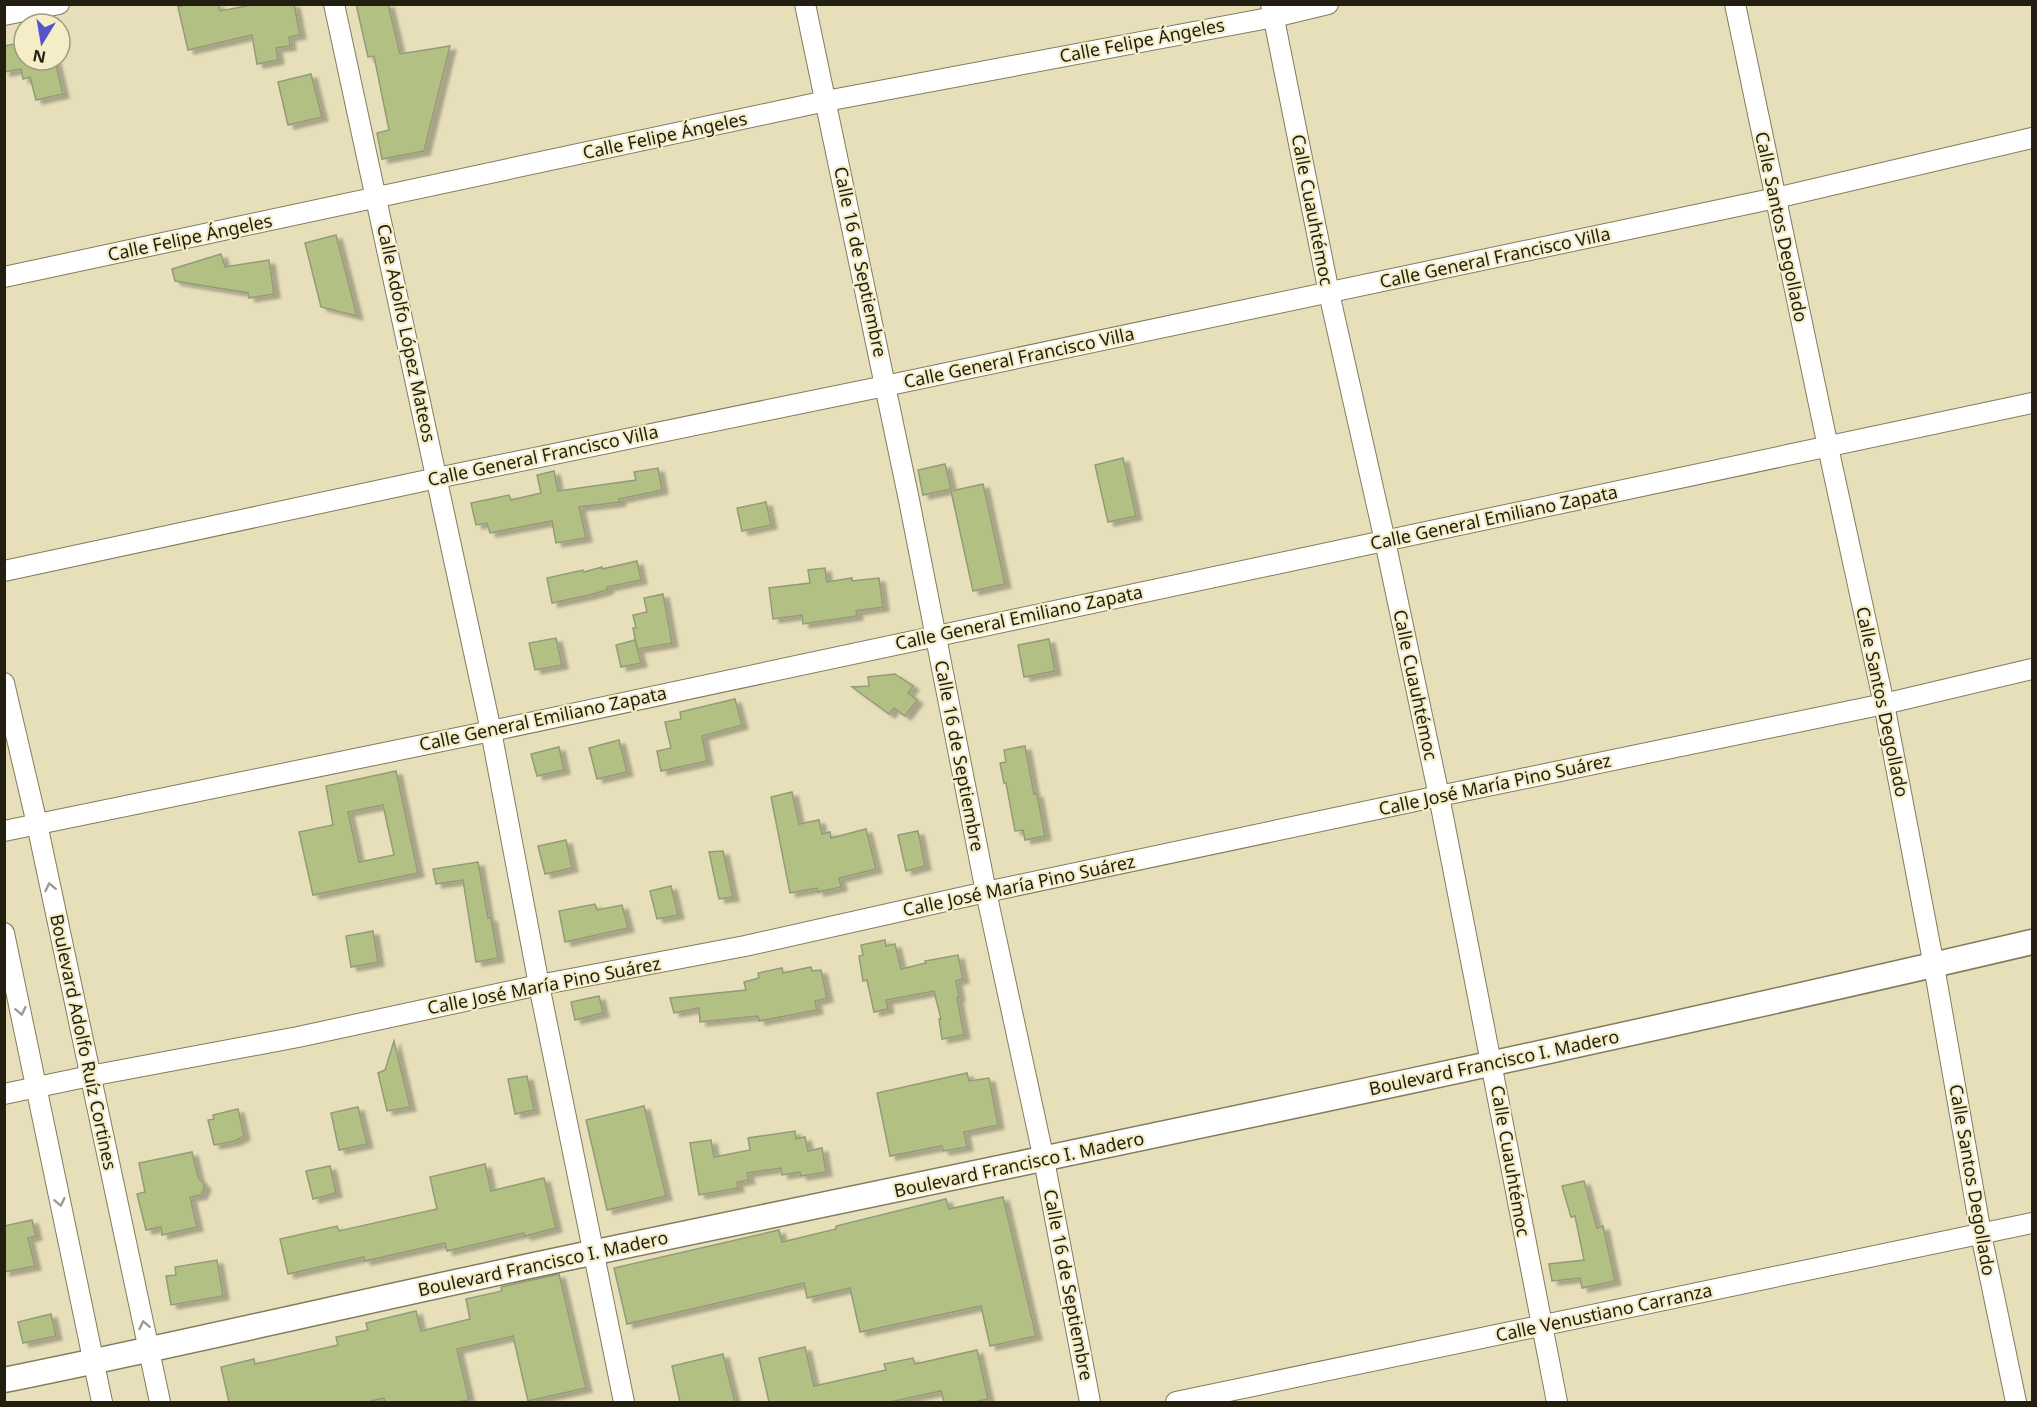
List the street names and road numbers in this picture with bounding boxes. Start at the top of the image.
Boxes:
street label: Calle Felipe Ángeles [1057,12,1226,68]
street label: Calle Felipe Ángeles [580,106,749,164]
street label: Calle Santos Degollado [1750,129,1814,324]
street label: Calle Cuauhtémoc [1287,132,1339,288]
street label: Calle 16 de Septiembre [829,164,893,359]
street label: Calle Felipe Ángeles [105,208,274,266]
street label: Calle Adolfo López Mateos [372,221,442,444]
street label: Calle General Francisco Villa [1377,221,1612,293]
street label: Calle General Francisco Villa [901,321,1136,393]
street label: Calle General Francisco Villa [425,419,660,491]
street label: Calle General Emiliano Zapata [1368,479,1620,555]
street label: Calle General Emiliano Zapata [893,579,1145,655]
street label: Calle Santos Degollado [1851,604,1915,799]
street label: Calle Cuauhtémoc [1388,607,1444,763]
street label: Calle 16 de Septiembre [930,658,990,853]
street label: Calle General Emiliano Zapata [417,680,669,756]
street label: Calle José María Pino Suárez [1376,748,1613,820]
street label: Calle José María Pino Suárez [900,849,1137,921]
street label: Boulevard Adolfo Ruíz Cortines [45,912,123,1172]
street label: Calle José María Pino Suárez [425,951,662,1019]
street label: Boulevard Francisco I. Madero [1366,1024,1621,1100]
street label: Calle Santos Degollado [1944,1082,2002,1277]
street label: Calle Cuauhtémoc [1486,1083,1536,1239]
street label: Boulevard Francisco I. Madero [891,1126,1146,1202]
street label: Calle 16 de Septiembre [1039,1187,1099,1382]
street label: Boulevard Francisco I. Madero [415,1225,670,1301]
street label: Calle Venustiano Carranza [1493,1277,1714,1347]

